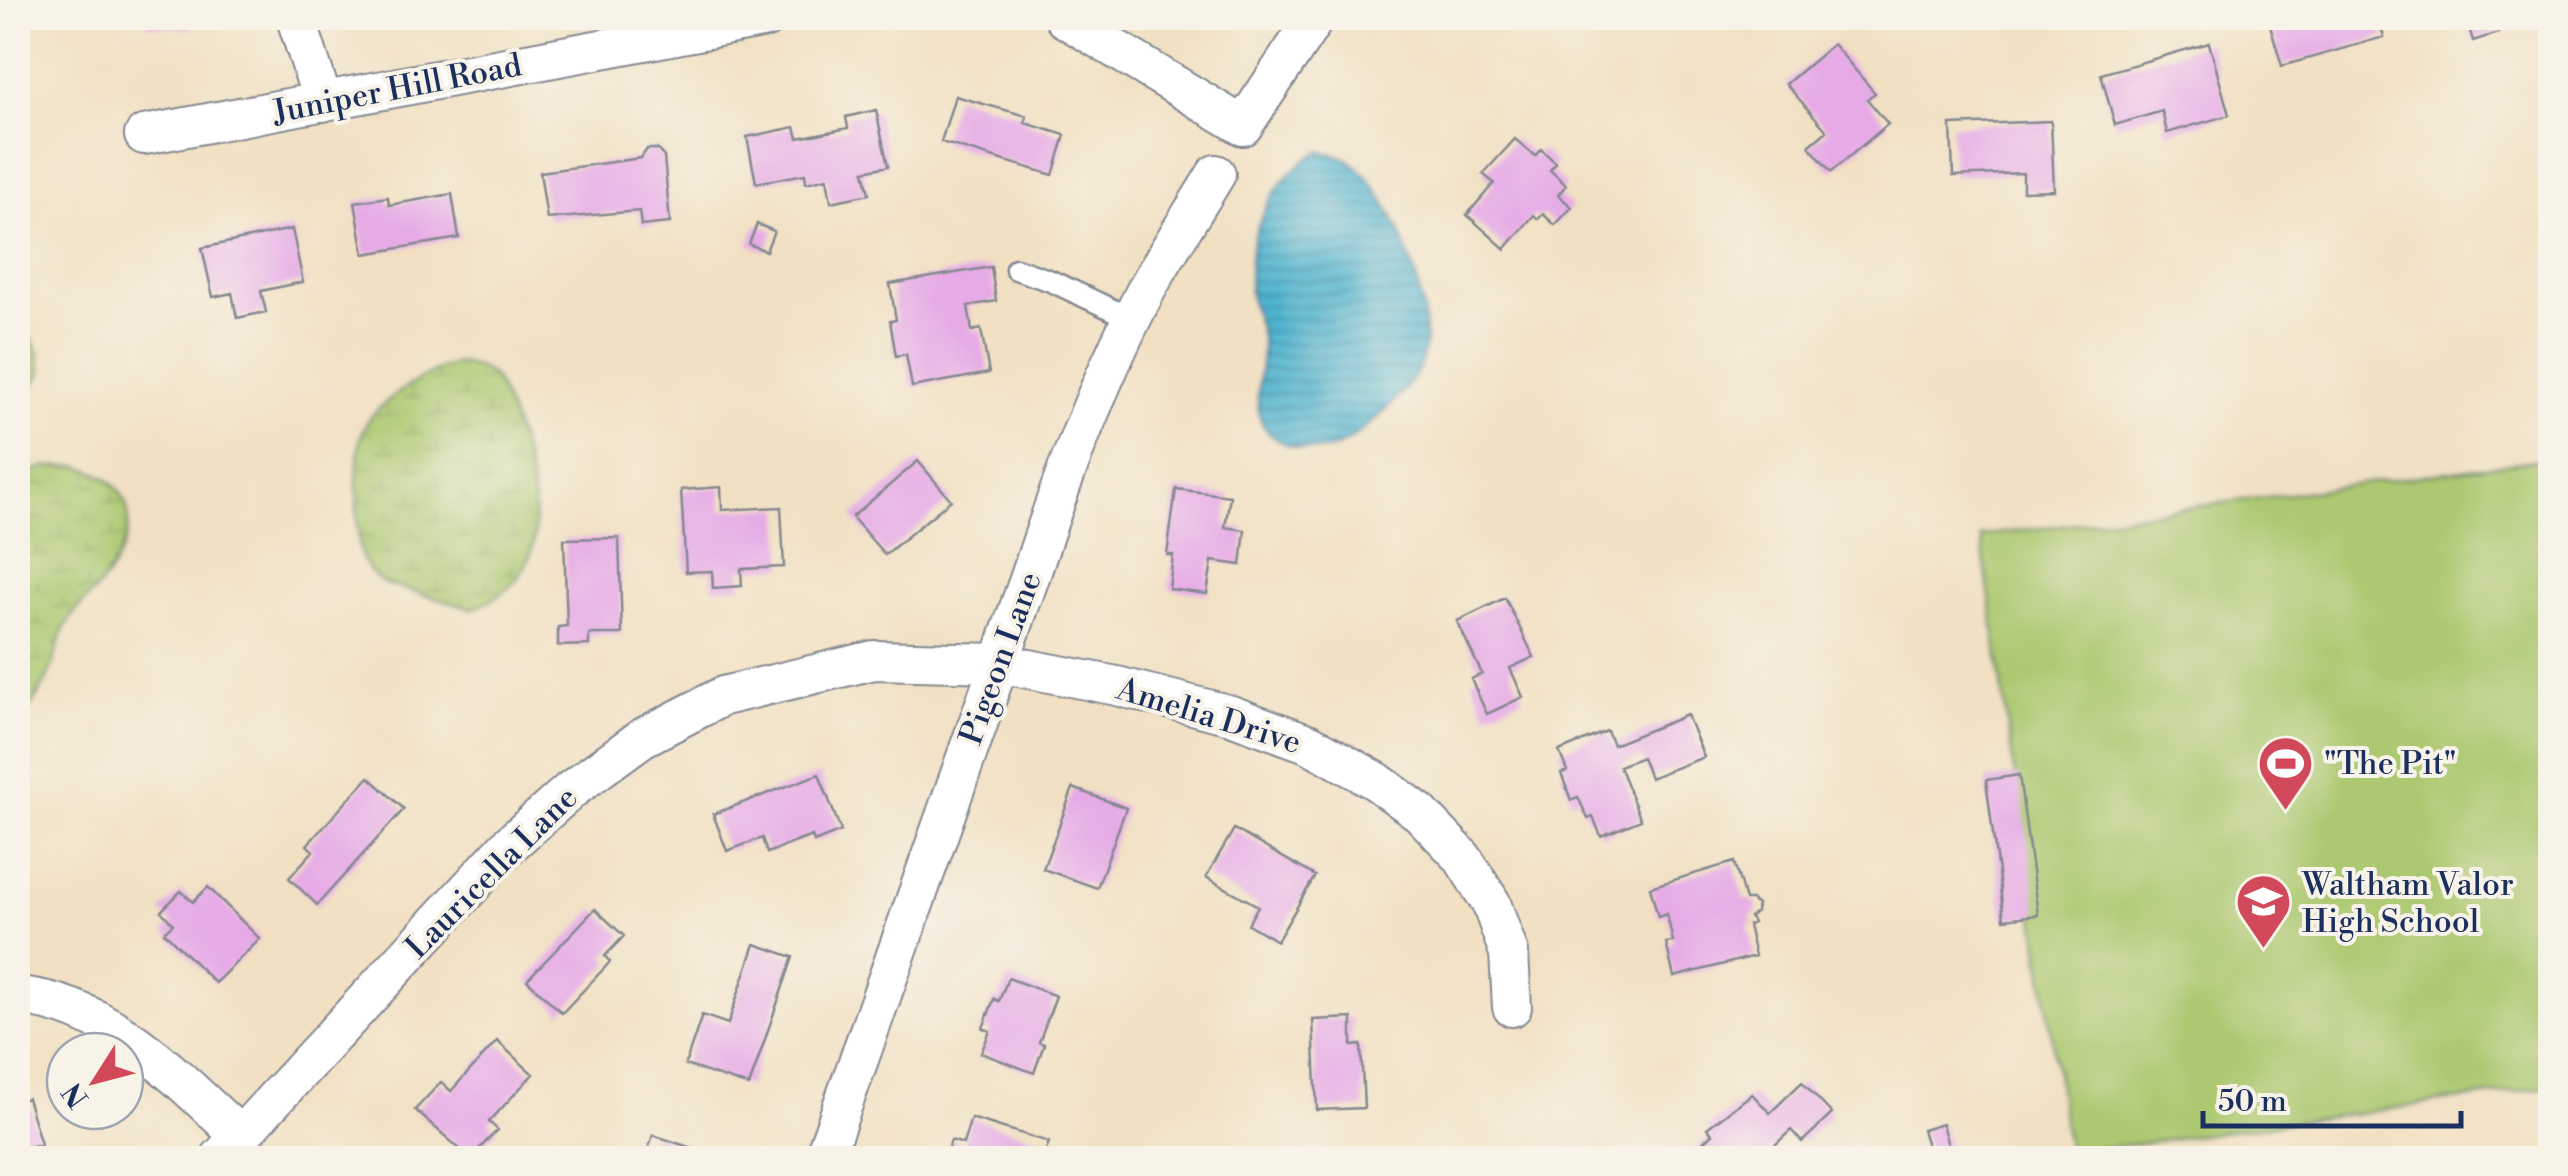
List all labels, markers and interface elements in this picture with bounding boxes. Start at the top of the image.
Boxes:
street label: Juniper Hill Road [268,45,525,133]
street label: Pigeon Lane [951,566,1051,750]
street label: Amelia Drive [1111,669,1306,763]
sports icon: "The Pit" [2255,733,2315,812]
place label: "The Pit" [2324,744,2456,784]
street label: Lauricella Lane [397,778,586,967]
place label: Waltham Valor High School [2301,865,2514,942]
school or university icon: Waltham Valor High School [2233,872,2293,951]
north arrow [45,1031,145,1131]
scale bar [2203,1066,2460,1128]
text: N [55,1076,97,1114]
text: 50 m [2218,1083,2287,1121]

